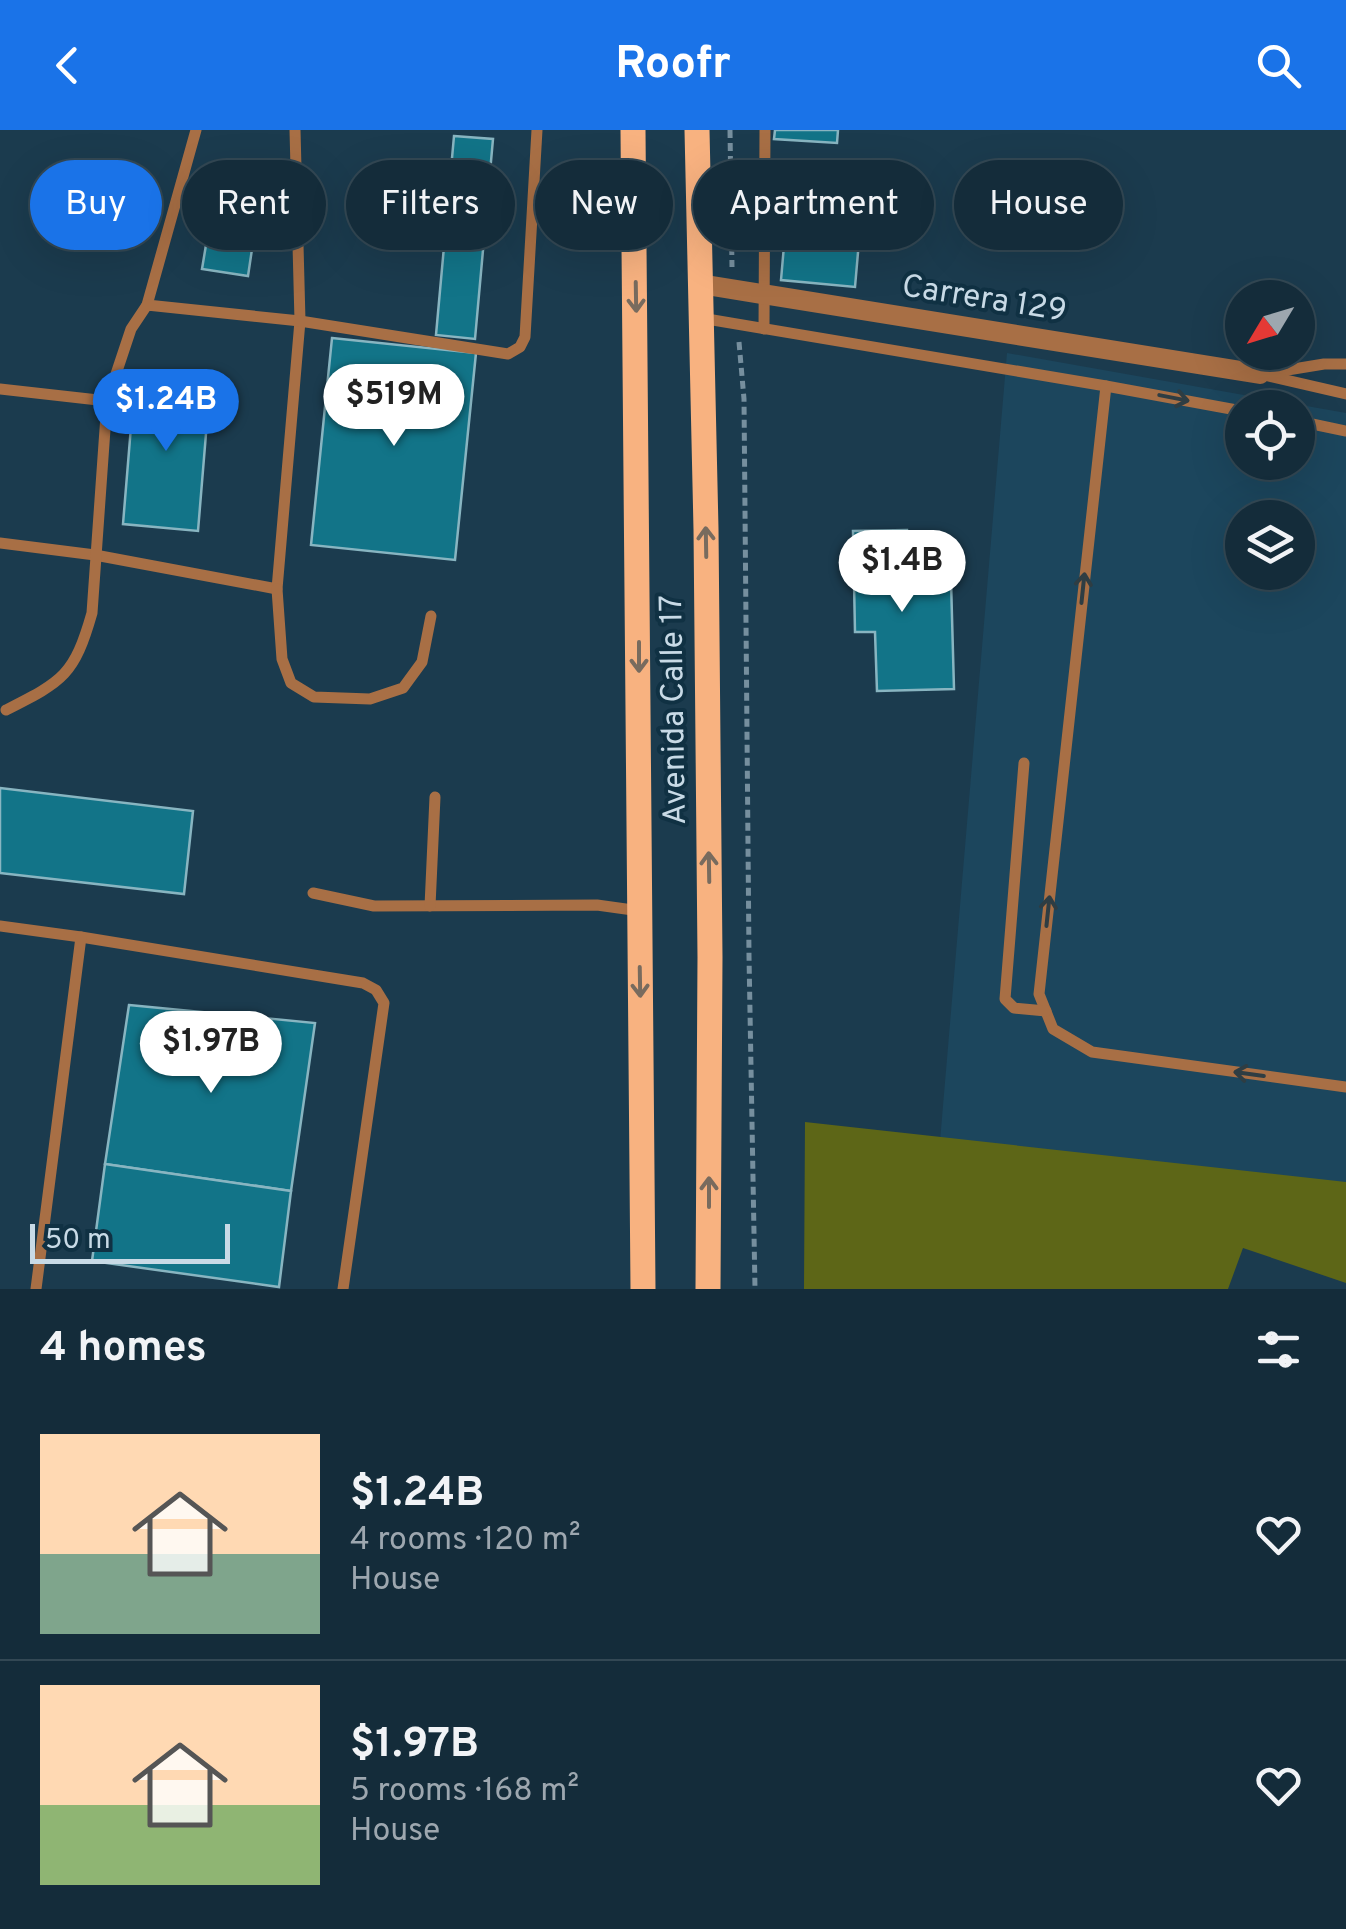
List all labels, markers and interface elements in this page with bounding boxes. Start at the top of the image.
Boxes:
text: Roofr [615,37,731,94]
icon: back [40,38,95,93]
icon: search [1251,38,1306,93]
chip: Buy [30,160,162,250]
chip: Rent [182,160,326,250]
chip: Filters [346,160,515,250]
chip: New [535,160,673,250]
chip: Apartment [693,160,934,250]
chip: House [954,160,1123,250]
street label: Carrera 129 [899,267,1069,333]
north arrow [1225,280,1315,370]
map controls [1225,280,1315,590]
one-way arrow [627,281,646,313]
pin: $519M [324,364,464,449]
pin: $1.24B [85,369,247,454]
text: $519M [345,376,443,416]
text: $1.24B [115,381,217,421]
one-way arrow [1157,390,1189,409]
button: locate [1225,390,1315,480]
button: layers [1225,500,1315,590]
one-way arrow [696,526,716,558]
pin: $1.4B [832,530,972,615]
text: $1.4B [861,542,943,582]
one-way arrow [1074,573,1093,605]
street label: Avenida Calle 17 [653,595,697,825]
one-way arrow [630,640,648,673]
one-way arrow [699,851,718,883]
one-way arrow [1039,896,1058,928]
one-way arrow [630,966,650,998]
pin: $1.97B [130,1011,292,1096]
text: $1.97B [162,1023,260,1063]
one-way arrow [1234,1064,1266,1082]
one-way arrow [700,1176,718,1208]
scale bar [30,1219,230,1264]
text: 50 m [45,1223,111,1259]
icon: filters [1251,1322,1306,1377]
text: 4 homes [40,1323,207,1376]
text: $1.24B [350,1468,484,1521]
icon: home [120,1474,240,1594]
icon: heart [1251,1507,1306,1562]
text: 4 rooms · 120 m² [350,1521,581,1561]
text: House [350,1561,440,1601]
text: $1.97B [350,1719,479,1772]
icon: home [120,1725,240,1845]
icon: heart [1251,1758,1306,1813]
text: 5 rooms · 168 m² [350,1772,579,1812]
text: House [350,1812,440,1852]

